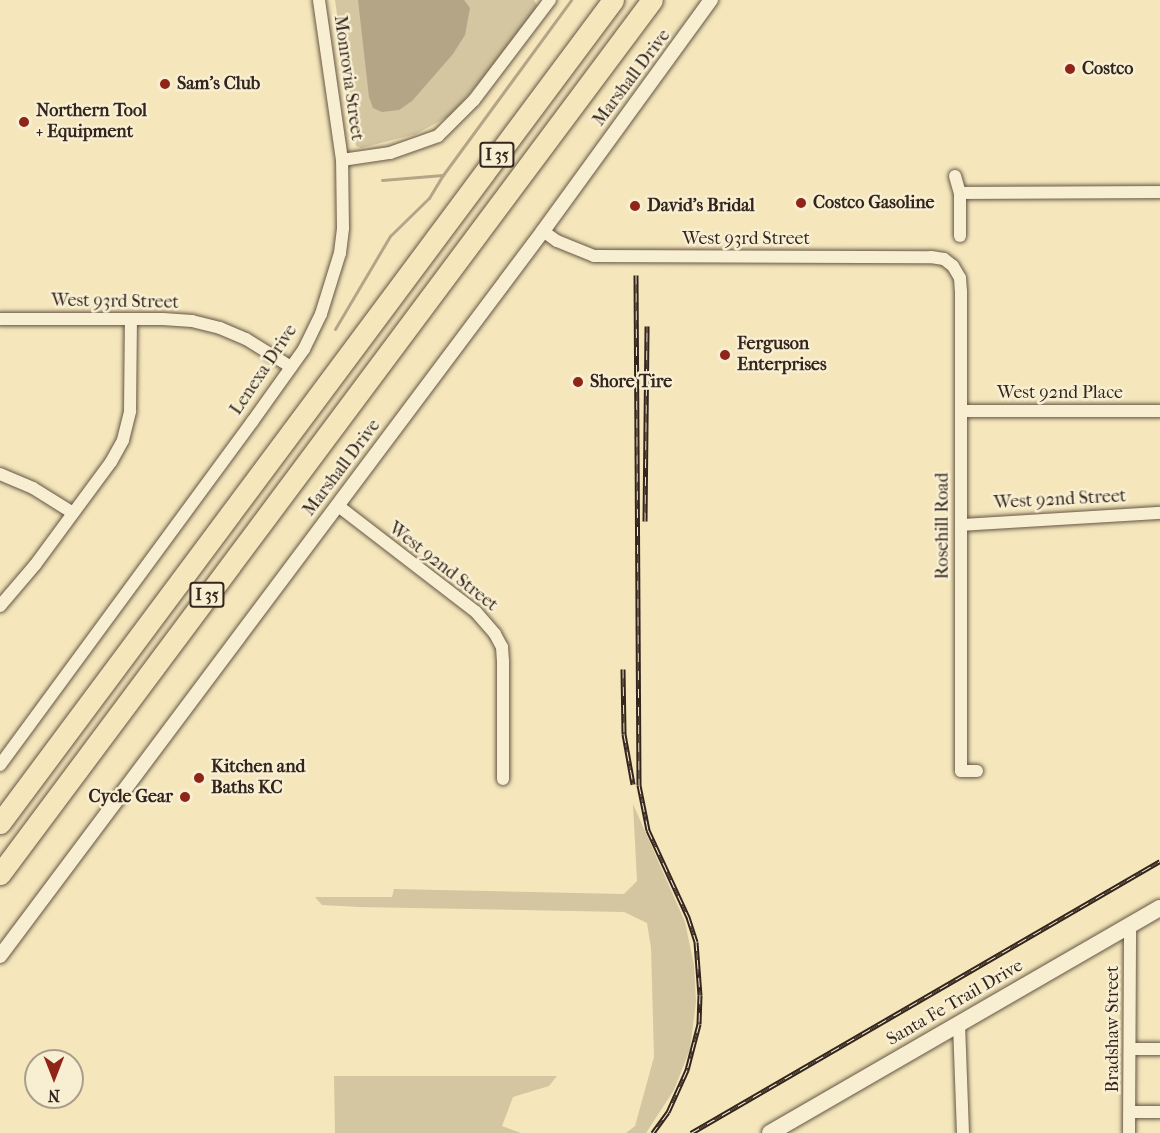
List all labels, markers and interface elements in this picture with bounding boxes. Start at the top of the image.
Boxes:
street label: Monrovia Street [329,14,367,142]
street label: Marshall Drive [589,25,675,131]
place label: Costco [1082,58,1133,80]
marker: Costco [1063,62,1077,76]
place label: Sam's Club [177,73,260,95]
marker: Sam's Club [158,77,172,91]
place label: Northern Tool + Equipment [36,101,147,144]
marker: Northern Tool + Equipment [17,115,31,129]
road number: I 35 [479,142,515,168]
place label: Costco Gasoline [813,192,935,214]
place label: David's Bridal [647,195,755,217]
marker: Costco Gasoline [794,196,808,210]
marker: David's Bridal [628,199,642,213]
street label: West 93rd Street [682,228,810,250]
street label: West 93rd Street [51,290,179,314]
street label: Lenexa Drive [226,321,302,419]
place label: Ferguson Enterprises [737,334,827,376]
marker: Ferguson Enterprises [718,348,732,362]
place label: Shore Tire [590,371,672,393]
marker: Shore Tire [571,375,585,389]
street label: West 92nd Place [997,382,1123,404]
street label: Marshall Drive [299,415,385,521]
street label: Rosehill Road [932,473,954,579]
street label: West 92nd Street [993,486,1127,514]
street label: West 92nd Street [384,518,502,616]
road number: I 35 [189,582,225,608]
place label: Kitchen and Baths KC [211,757,305,800]
marker: Kitchen and Baths KC [192,771,206,785]
place label: Cycle Gear [89,786,173,808]
marker: Cycle Gear [178,790,192,804]
street label: Santa Fe Trail Drive [883,955,1027,1051]
street label: Bradshaw Street [1102,966,1124,1092]
north arrow [24,1049,84,1109]
text: N [48,1086,60,1105]

